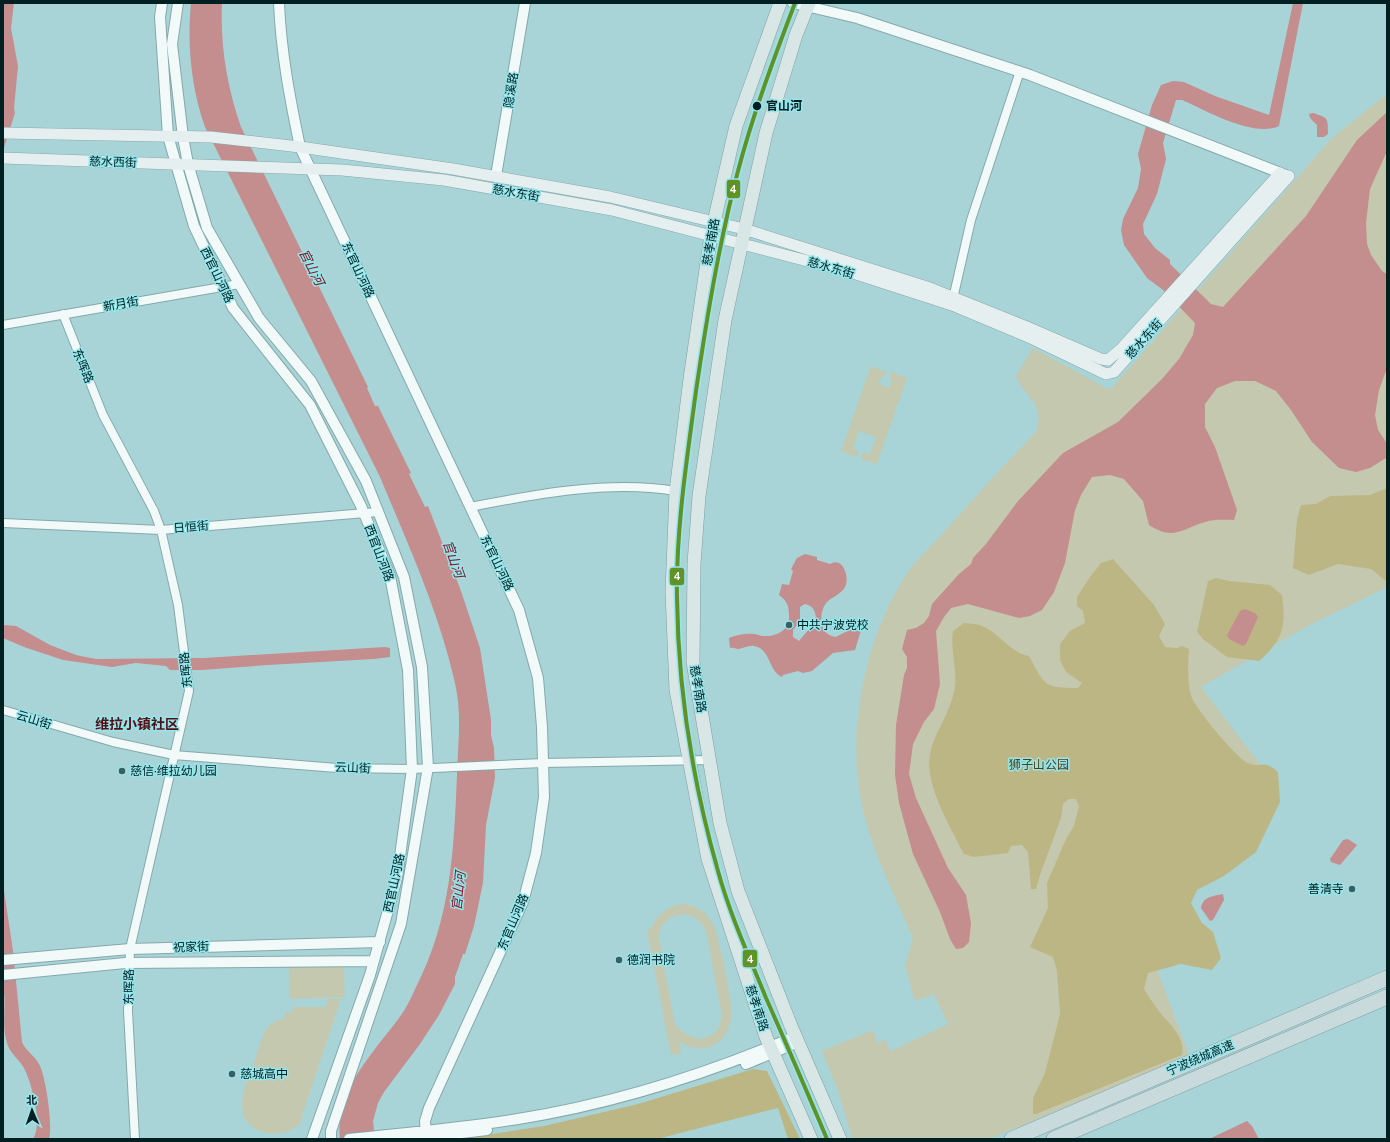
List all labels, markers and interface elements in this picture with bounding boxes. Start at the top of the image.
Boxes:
street label: 隐溪路 [500,71,522,109]
place label: 官山河 [766,98,802,114]
marker: 官山河 [751,100,763,112]
street label: 慈水西街 [89,153,137,171]
line badge: 4 [726,179,741,199]
street label: 慈水东街 [491,181,541,205]
text: 4 [730,182,737,197]
street label: 慈孝南路 [699,217,723,267]
street label: 东官山河路 [338,239,378,301]
street label: 西官山河路 [197,245,237,305]
water label: 官山河 [294,246,329,292]
street label: 慈水东街 [806,254,856,282]
street label: 新月街 [102,293,140,315]
street label: 慈水东街 [1122,316,1166,362]
street label: 东晖路 [69,346,97,386]
street label: 日恒街 [172,517,210,537]
street label: 西官山河路 [361,522,397,584]
street label: 东官山河路 [477,533,517,593]
water label: 官山河 [438,538,469,584]
line badge: 4 [669,567,685,586]
text: 4 [674,569,681,584]
place label: 中共宁波党校 [797,617,869,633]
marker: 中共宁波党校 [784,620,794,630]
street label: 东晖路 [176,651,196,689]
street label: 慈孝南路 [686,664,710,714]
street label: 云山街 [14,707,54,733]
district label: 维拉小镇社区 [95,715,179,734]
park label: 狮子山公园 [1009,757,1069,773]
street label: 云山街 [335,759,371,777]
place label: 慈信·维拉幼儿园 [130,763,217,779]
marker: 慈信·维拉幼儿园 [117,766,127,776]
street label: 西官山河路 [380,852,408,914]
water label: 官山河 [448,868,470,911]
place label: 善清寺 [1308,881,1344,897]
marker: 善清寺 [1347,884,1357,894]
street label: 东官山河路 [494,891,532,953]
street label: 祝家街 [173,938,209,956]
line badge: 4 [742,949,758,968]
place label: 德润书院 [627,952,675,968]
text: 4 [747,952,754,967]
marker: 德润书院 [614,955,624,965]
street label: 东晖路 [121,969,137,1005]
street label: 慈孝南路 [742,983,772,1033]
street label: 宁波绕城高速 [1164,1037,1236,1079]
place label: 慈城高中 [240,1066,288,1082]
marker: 慈城高中 [227,1069,237,1079]
north arrow [12,1090,52,1130]
text: 北 [26,1093,37,1108]

